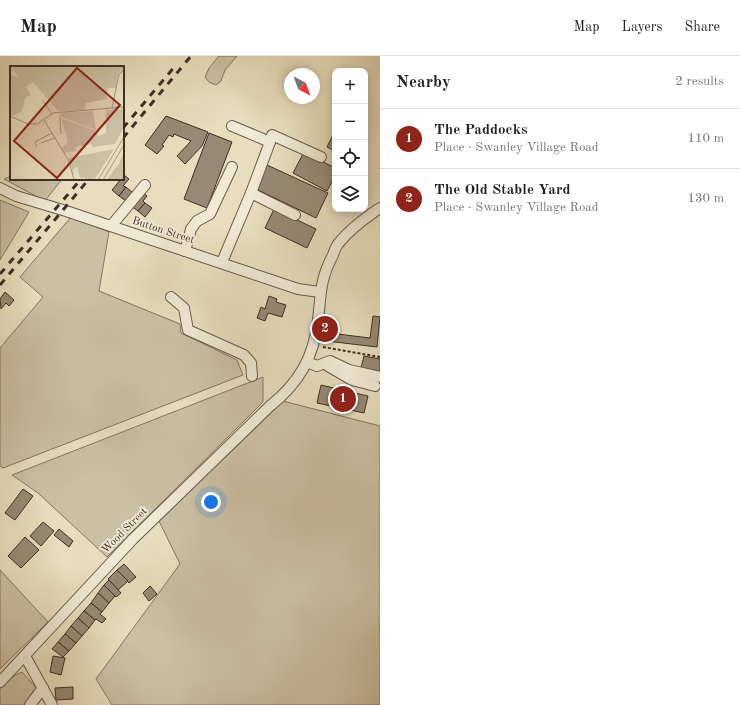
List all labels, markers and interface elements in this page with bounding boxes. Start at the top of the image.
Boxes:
text: Map [20,18,57,37]
text: Map [574,20,600,34]
text: Layers [622,20,663,34]
text: Share [685,20,720,34]
inset map [10,66,124,180]
north arrow [284,68,320,104]
map controls [332,68,368,212]
button: + [332,68,368,104]
text: Nearby [396,74,451,91]
text: 2 results [675,75,724,88]
button: − [332,104,368,140]
text: The Paddocks [434,123,527,138]
text: 1 [405,132,413,145]
text: 110 m [687,132,724,145]
button: locate [332,140,368,176]
text: Place · Swanley Village Road [434,141,599,154]
button: layers [332,176,368,212]
text: The Old Stable Yard [434,183,570,198]
text: 2 [405,192,413,205]
text: 130 m [687,192,724,205]
text: Place · Swanley Village Road [434,201,599,214]
street label: Button Street [130,216,196,246]
pin: 2 [312,314,338,344]
pin: 1 [330,384,356,414]
your location [201,492,221,512]
street label: Wood Street [100,506,150,556]

